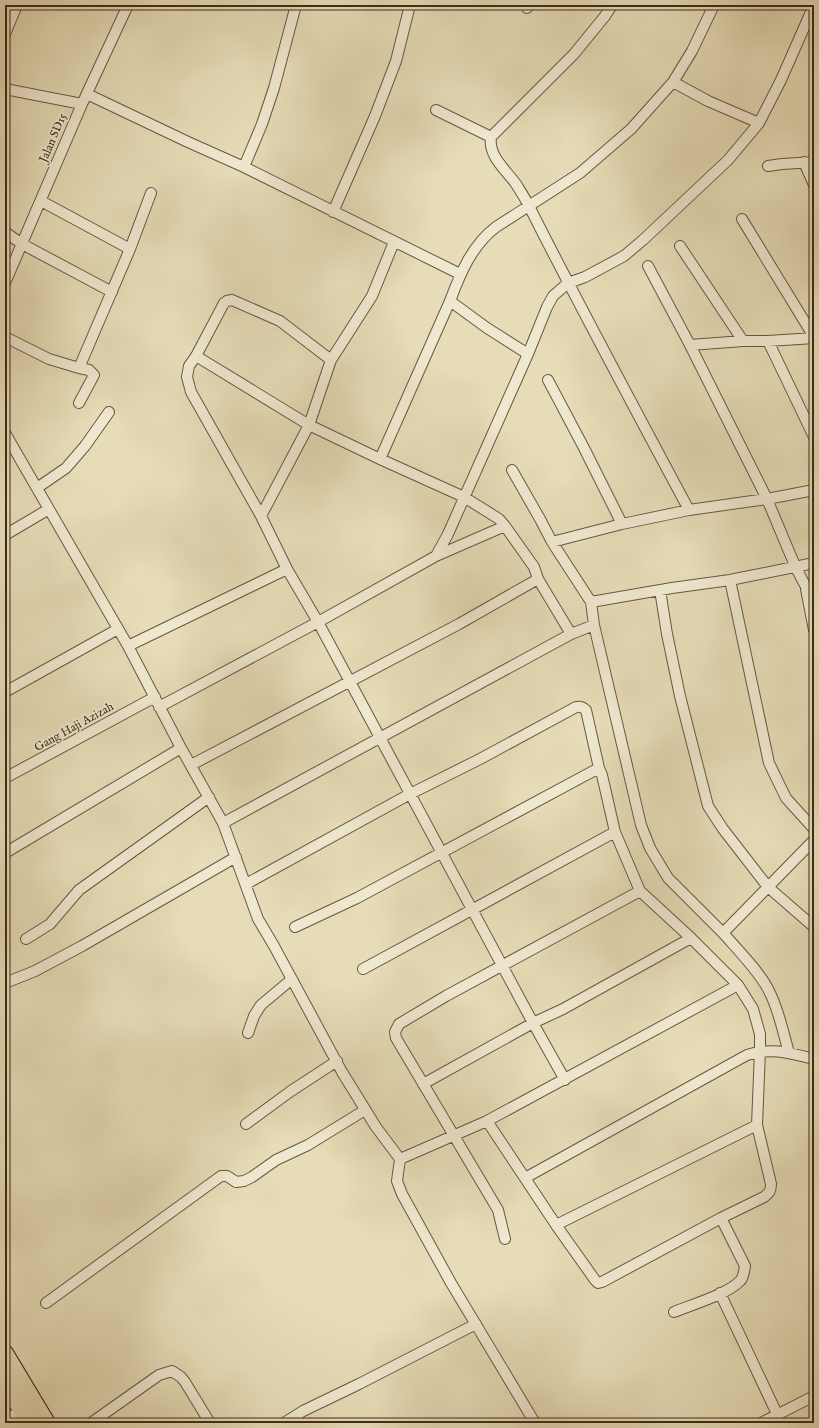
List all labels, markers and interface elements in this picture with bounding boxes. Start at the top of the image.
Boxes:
street label: Jalan SD15 [35,111,71,167]
street label: Gang Haji Azizah [32,699,117,755]

